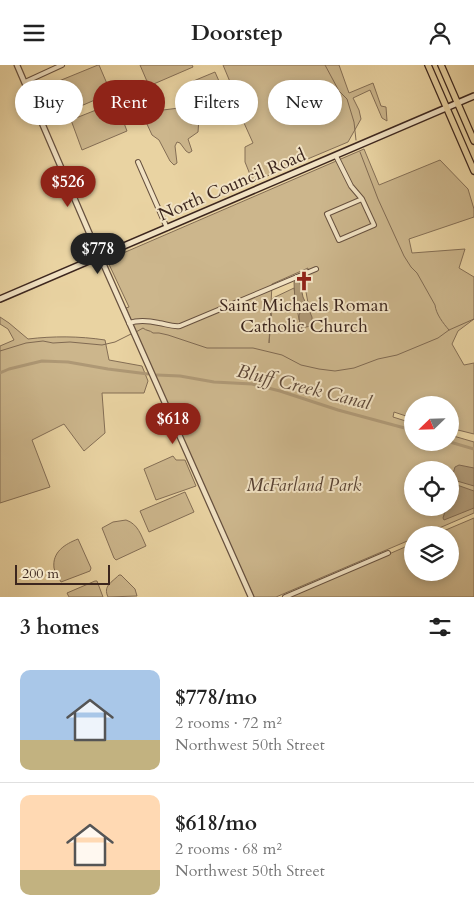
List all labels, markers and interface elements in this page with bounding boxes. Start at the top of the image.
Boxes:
text: Doorstep [191,18,283,48]
icon: menu [20,19,48,47]
icon: person [426,19,454,47]
chip: Buy [15,80,83,125]
chip: Rent [93,80,165,125]
chip: Filters [175,80,258,125]
chip: New [268,80,342,125]
street label: North Council Road [154,142,310,227]
pin: $526 [38,165,98,208]
text: $526 [52,171,84,193]
pin: $778 [68,233,128,275]
text: $778 [82,238,114,260]
church icon: Saint Michaels Roman Catholic Church [293,270,315,292]
place label: Saint Michaels Roman Catholic Church [219,293,390,339]
water label: Bluff Creek Canal [234,358,375,416]
north arrow [404,396,459,451]
map controls [404,396,459,581]
pin: $618 [143,403,203,445]
text: $618 [157,408,189,430]
button: locate [404,461,459,516]
park label: McFarland Park [246,473,362,498]
button: layers [404,526,459,581]
scale bar [15,562,110,585]
text: 200 m [22,564,59,583]
text: 3 homes [20,613,99,642]
icon: filters [426,613,454,641]
text: $778/mo [175,683,257,712]
icon: home [60,690,120,750]
text: 2 rooms · 72 m² [175,712,282,734]
text: Northwest 50th Street [175,734,325,756]
text: $618/mo [175,809,257,838]
icon: home [60,815,120,875]
text: 2 rooms · 68 m² [175,838,282,860]
text: Northwest 50th Street [175,860,325,882]

